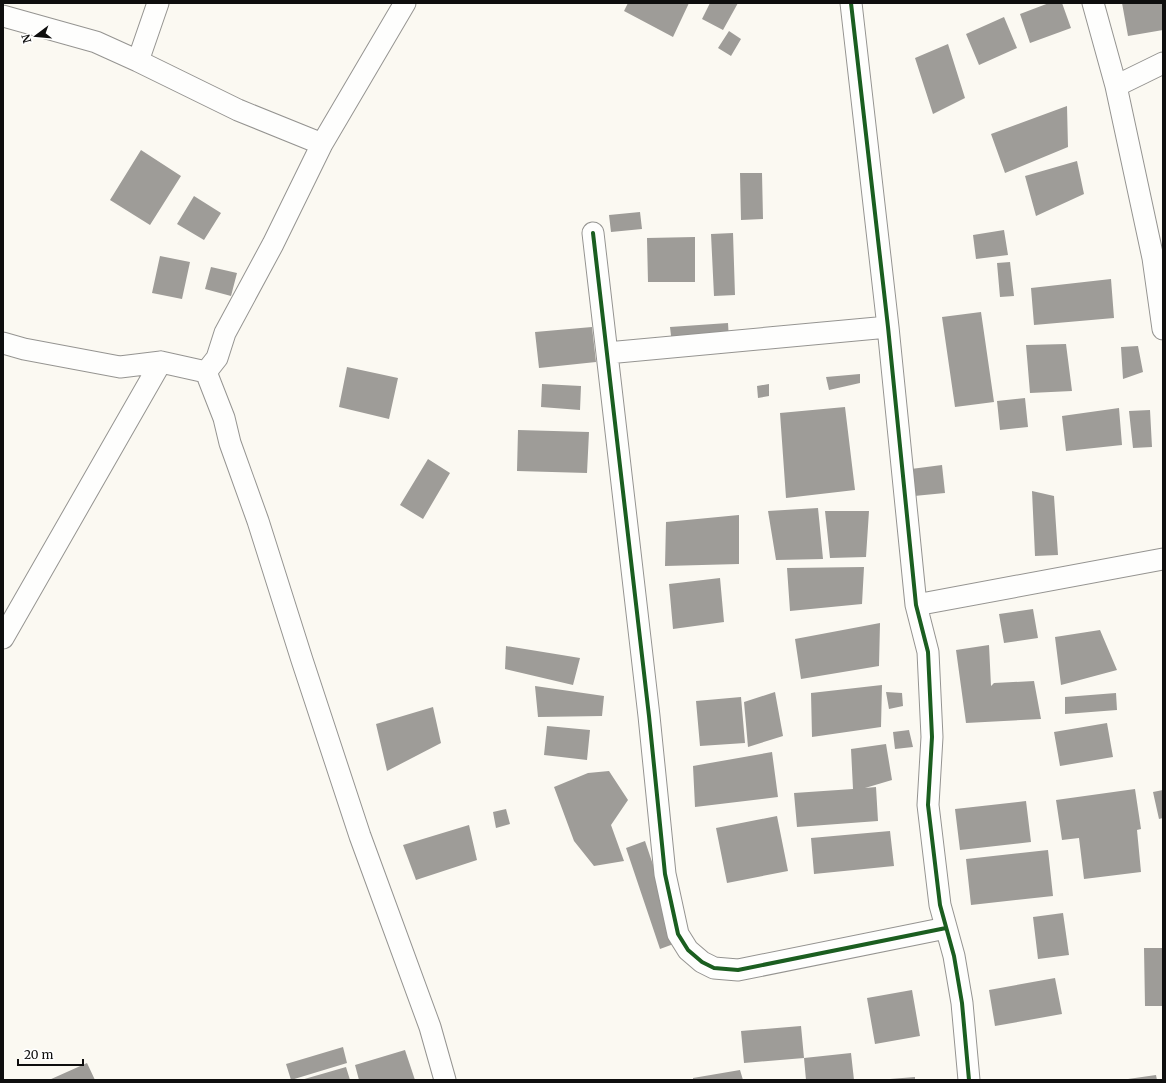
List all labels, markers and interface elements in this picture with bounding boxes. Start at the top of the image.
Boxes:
north arrow [16,16,56,56]
text: N [18,32,34,45]
scale bar [18,1041,83,1067]
text: 20 m [24,1047,53,1062]

